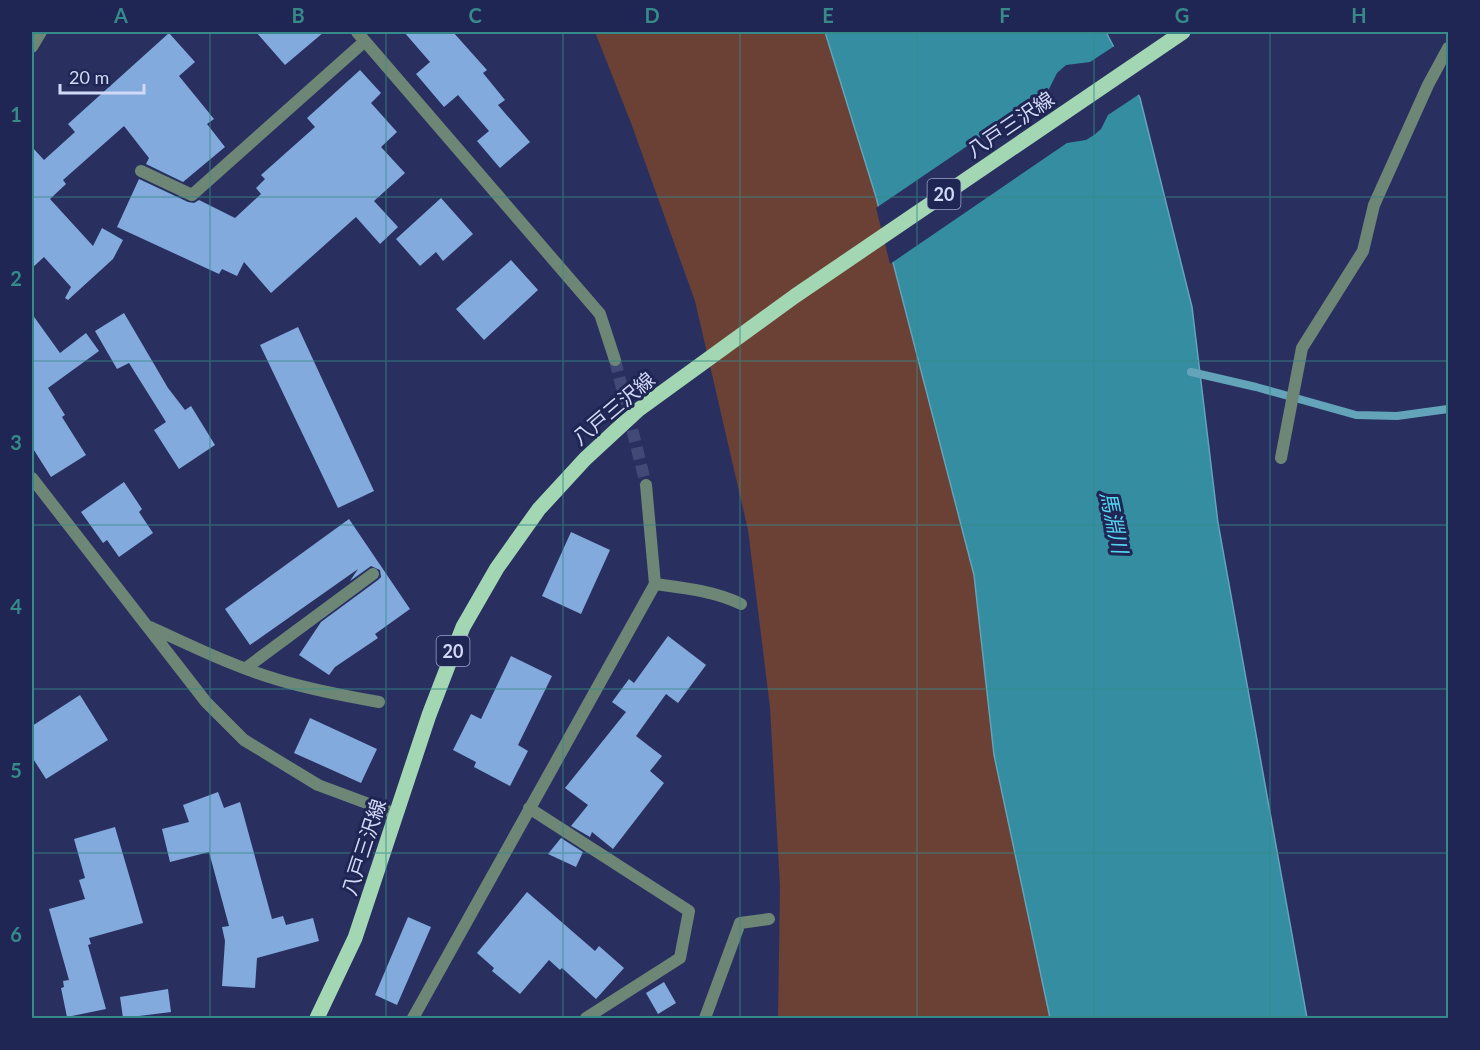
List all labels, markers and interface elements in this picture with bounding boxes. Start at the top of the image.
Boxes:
text: A [113,3,128,27]
text: B [291,3,305,27]
text: C [468,3,482,27]
text: D [644,3,660,27]
text: E [822,3,834,27]
text: F [999,3,1011,27]
text: G [1175,3,1189,27]
text: H [1351,3,1367,27]
scale bar [60,57,144,95]
text: 20 m [69,66,109,88]
street label: 八戸三沢線 [962,86,1058,162]
text: 1 [10,102,22,126]
road number: 20 [928,179,960,209]
text: 2 [10,266,22,290]
street label: 八戸三沢線 [567,367,659,449]
text: 3 [10,430,22,454]
water label: 馬淵川 [1096,489,1134,557]
text: 4 [10,594,22,618]
road number: 20 [436,636,470,666]
text: 5 [10,758,22,782]
street label: 八戸三沢線 [336,796,390,898]
text: 6 [10,922,22,946]

